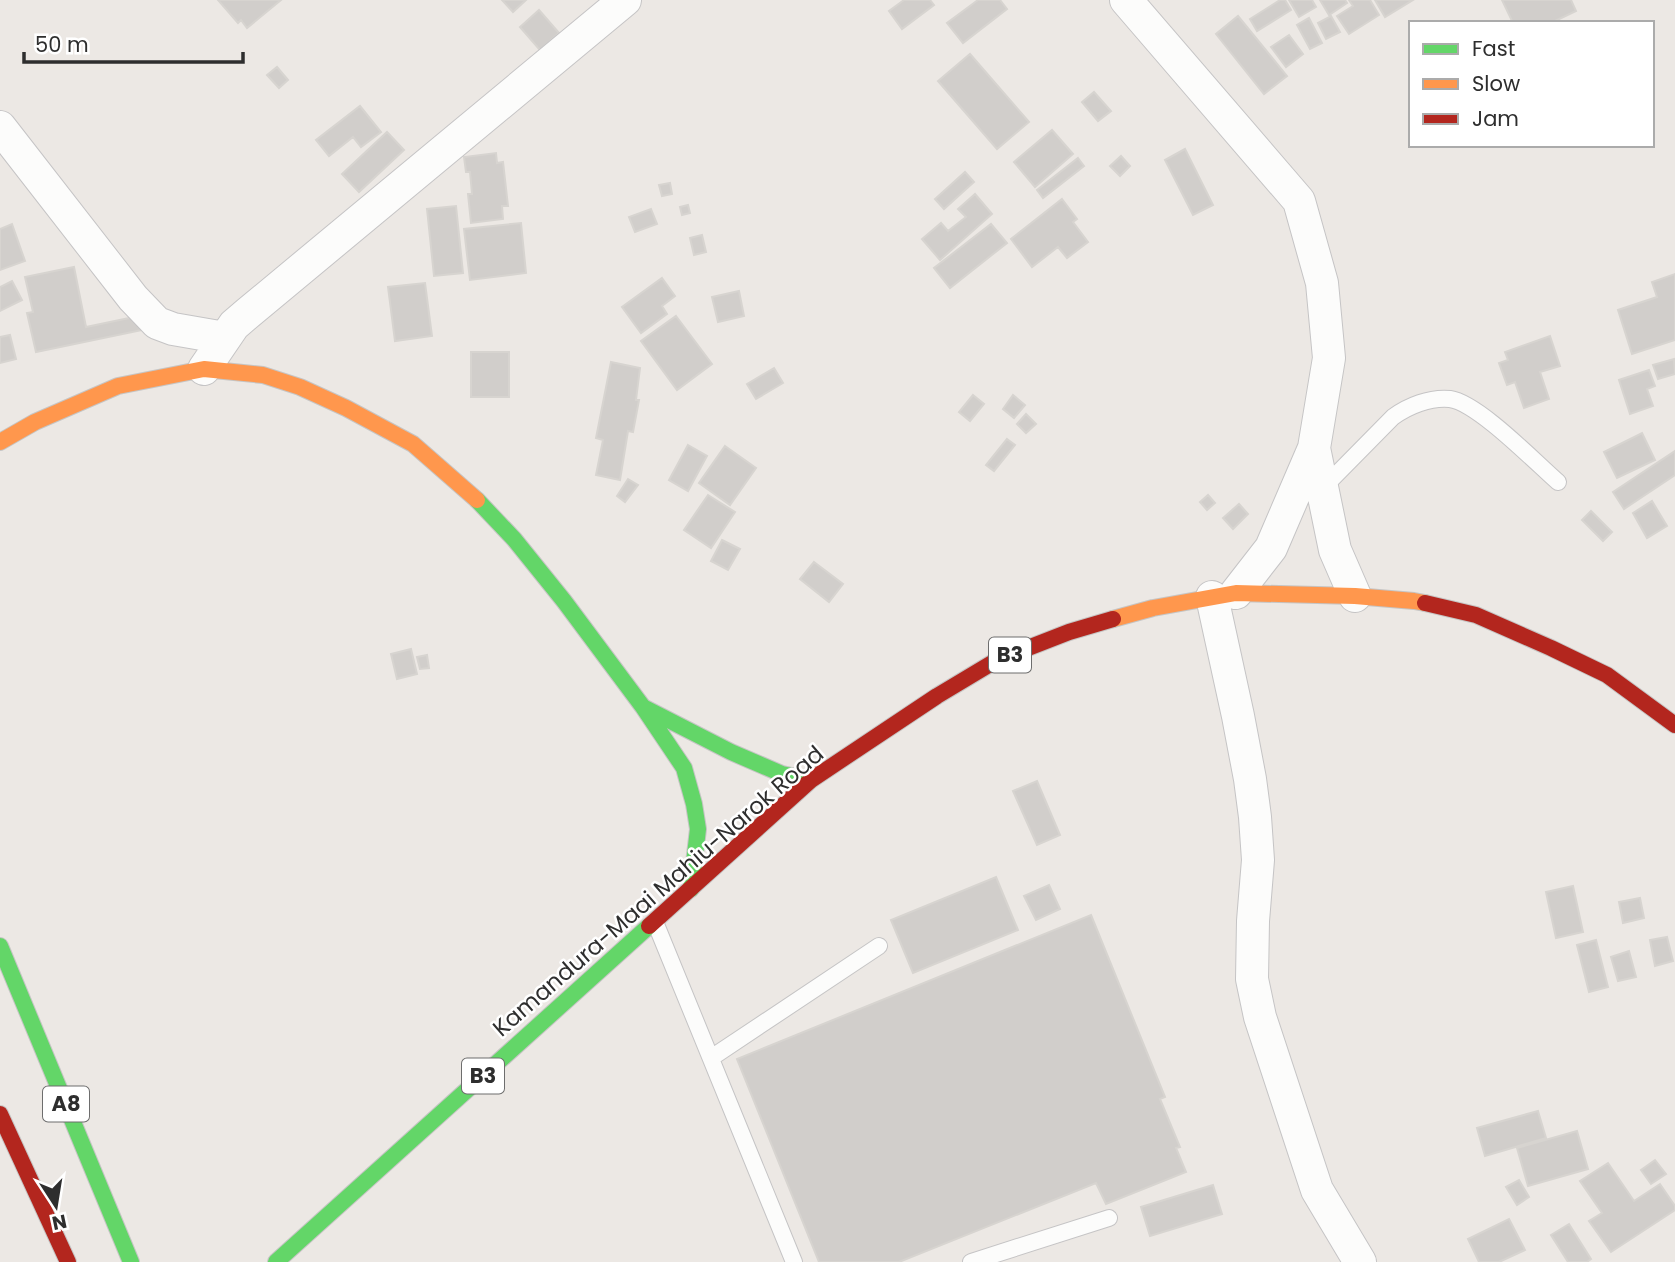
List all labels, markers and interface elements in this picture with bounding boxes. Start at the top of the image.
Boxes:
scale bar [24,21,243,65]
legend [1409,21,1654,147]
text: 50 m [35,30,89,59]
text: Fast [1472,34,1515,63]
text: Slow [1472,69,1520,98]
text: Jam [1472,104,1519,133]
road number: B3 [989,638,1031,672]
street label: Kamandura-Maai Mahiu-Narok Road [486,738,830,1044]
road number: B3 [462,1058,504,1094]
road number: A8 [43,1086,89,1122]
north arrow [21,1171,91,1241]
text: N [50,1207,69,1237]

